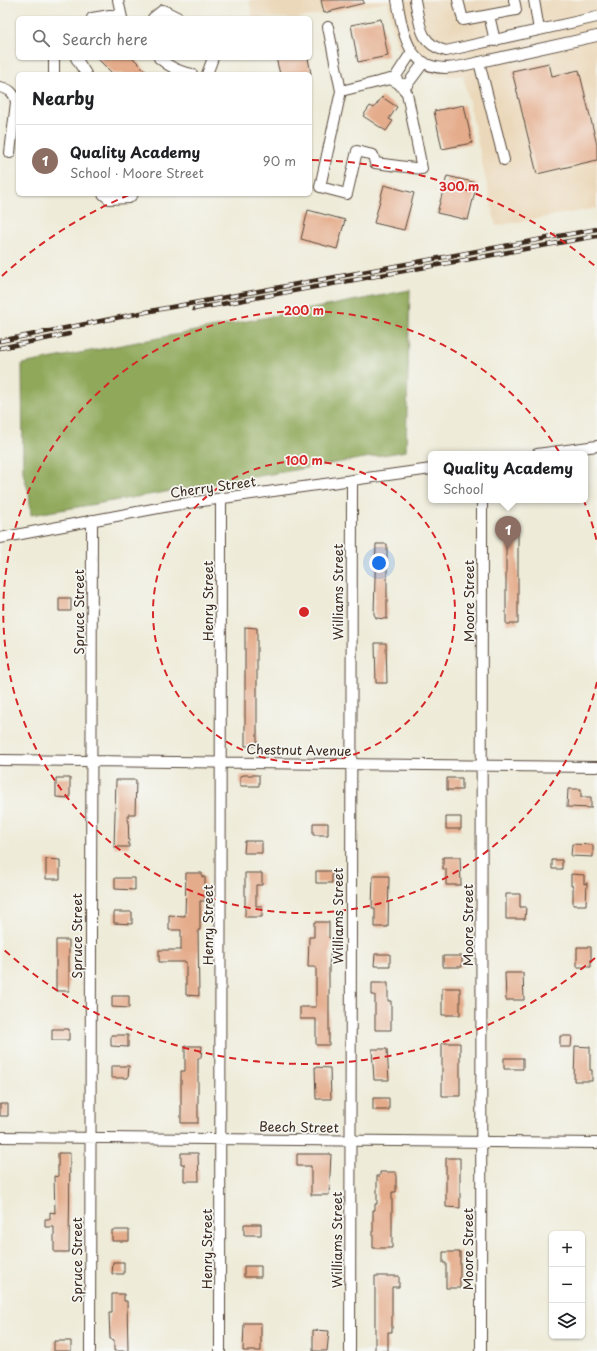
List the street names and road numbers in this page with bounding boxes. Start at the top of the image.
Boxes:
street label: Cherry Street [169,471,257,502]
street label: Williams Street [328,544,347,640]
street label: Moore Street [459,560,478,642]
street label: Henry Street [198,561,217,641]
street label: Spruce Street [69,569,88,655]
street label: Chestnut Avenue [246,739,352,760]
street label: Williams Street [328,868,347,964]
street label: Moore Street [458,884,477,966]
street label: Henry Street [198,885,217,965]
street label: Spruce Street [67,893,86,979]
street label: Beech Street [259,1116,339,1137]
street label: Williams Street [327,1192,346,1288]
street label: Moore Street [458,1208,477,1290]
street label: Henry Street [197,1209,216,1289]
street label: Spruce Street [67,1217,86,1303]

